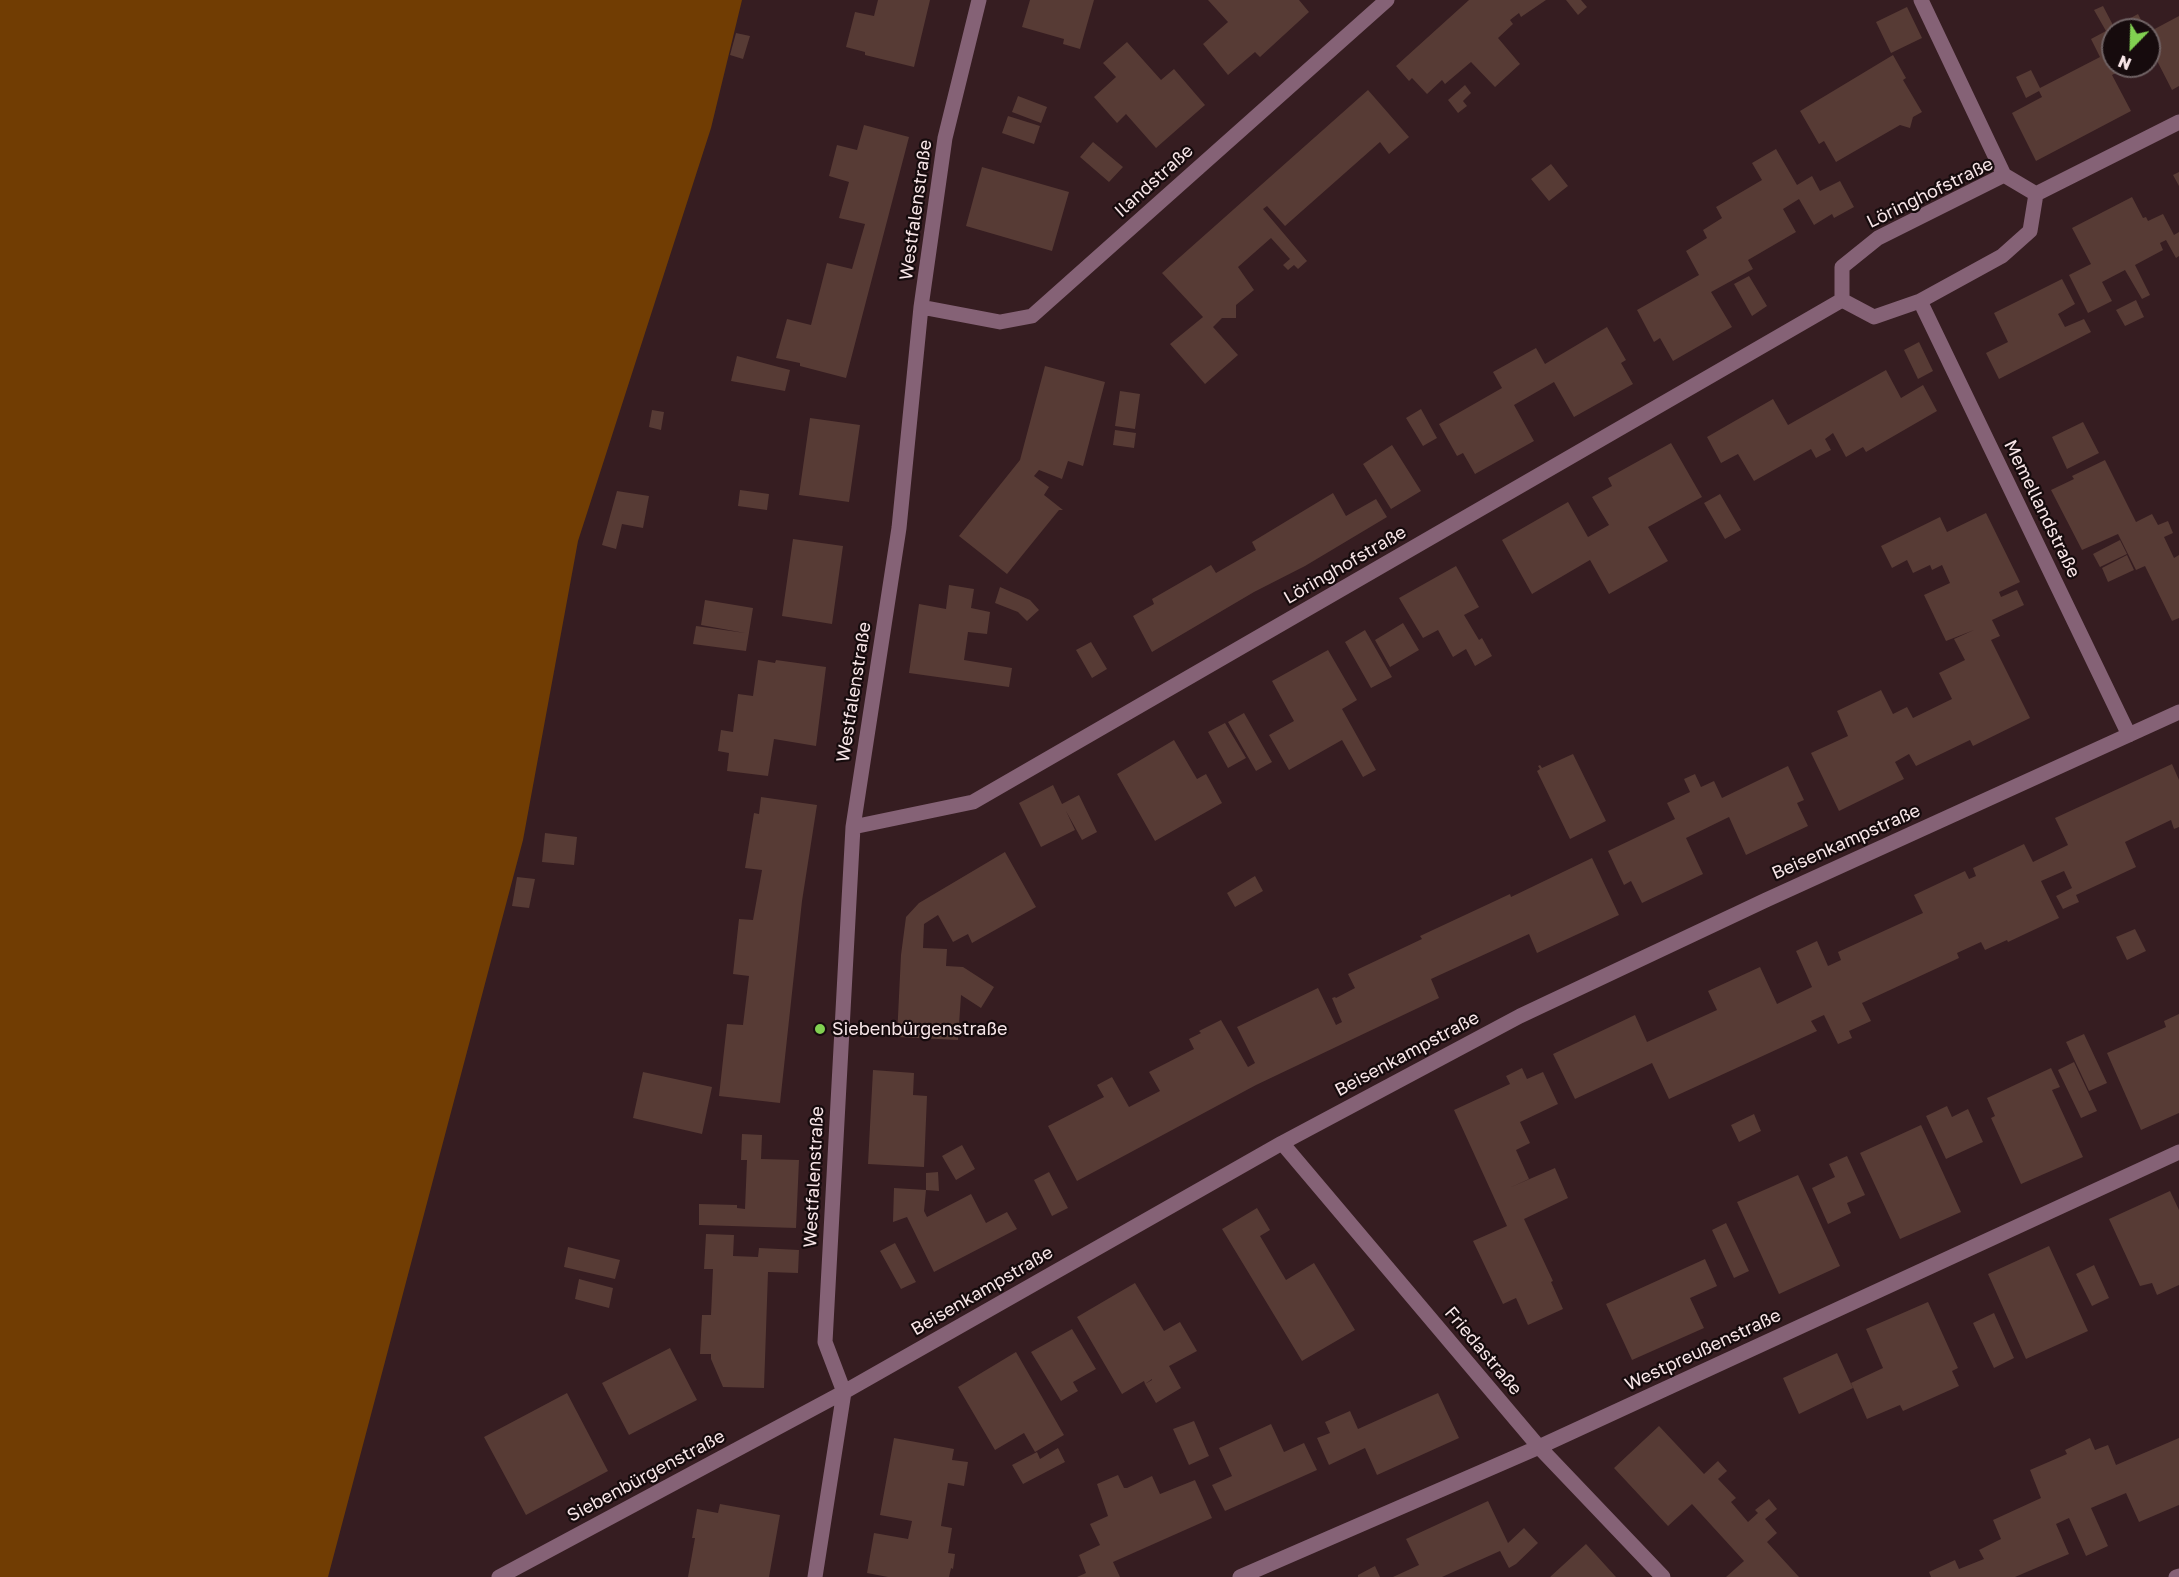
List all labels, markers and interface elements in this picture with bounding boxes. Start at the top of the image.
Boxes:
north arrow [2101,18,2161,78]
text: N [2115,51,2134,74]
street label: Westfalenstraße [895,138,937,282]
street label: Ilandstraße [1110,140,1198,222]
street label: Löringhofstraße [1863,153,1997,233]
street label: Memellandstraße [1999,437,2085,581]
street label: Löringhofstraße [1280,521,1410,609]
street label: Westfalenstraße [832,620,876,764]
street label: Beisenkampstraße [1768,800,1924,884]
street label: Beisenkampstraße [1331,1007,1483,1101]
place label: Siebenbürgenstraße [832,1018,1007,1040]
marker: Siebenbürgenstraße [813,1022,827,1036]
street label: Westfalenstraße [800,1106,828,1248]
street label: Beisenkampstraße [907,1242,1057,1340]
street label: Friedastraße [1440,1302,1526,1400]
street label: Westpreußenstraße [1622,1304,1784,1396]
street label: Siebenbürgenstraße [564,1425,728,1527]

